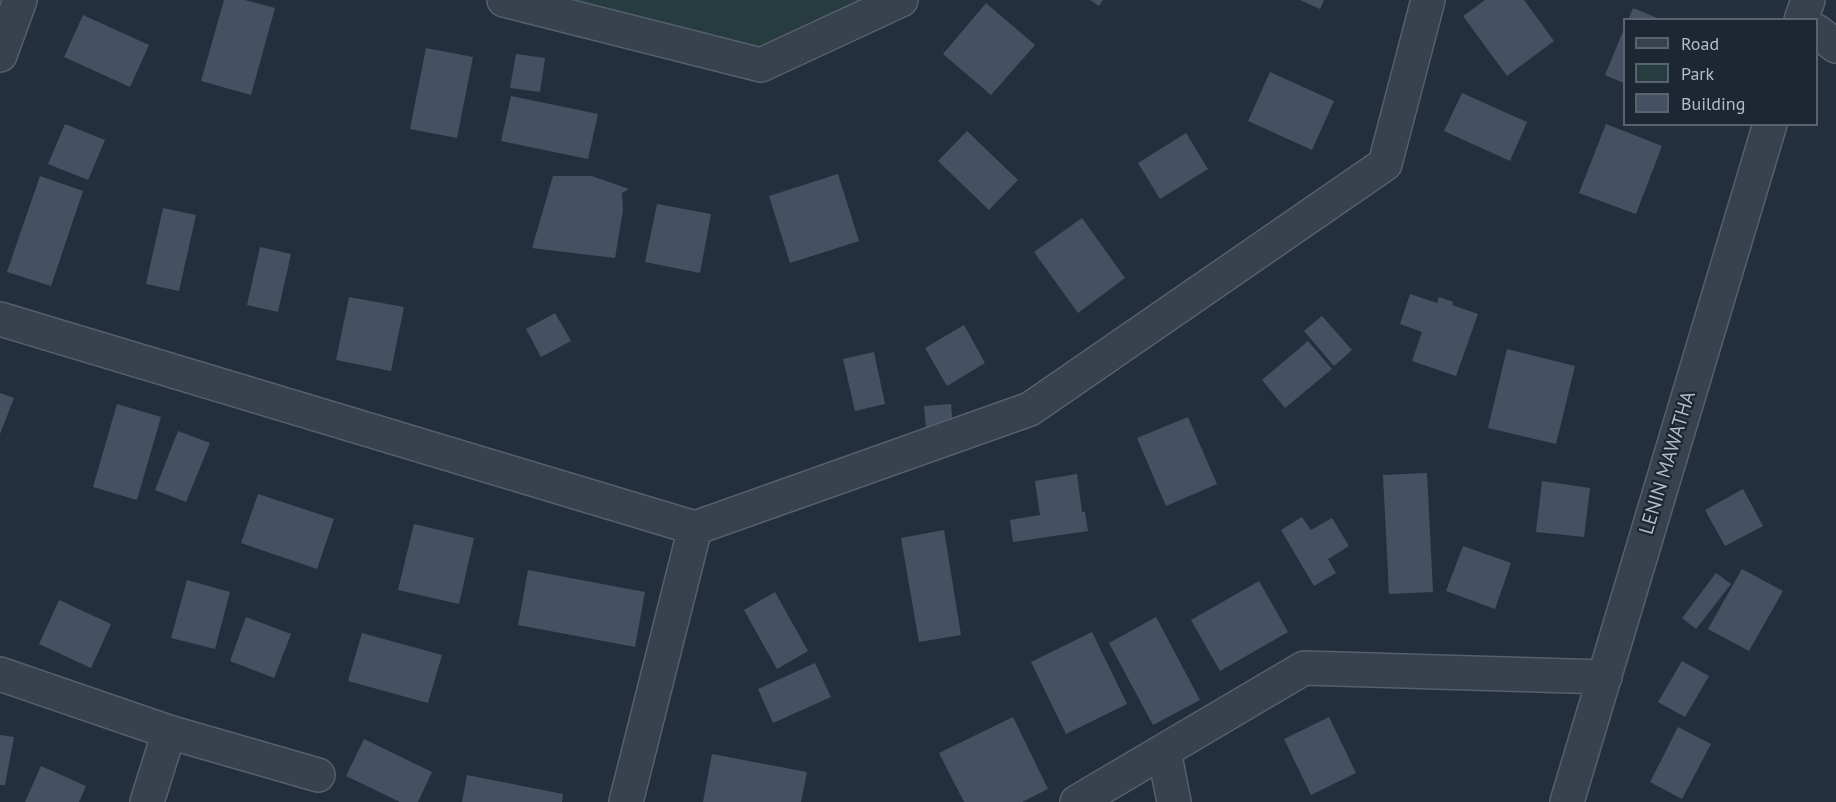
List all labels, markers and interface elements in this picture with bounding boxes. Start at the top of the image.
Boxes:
legend [1623,18,1818,126]
text: Road [1681,32,1719,55]
text: Park [1681,62,1714,85]
text: Building [1681,92,1745,115]
street label: LENIN MAWATHA [1635,388,1701,538]

